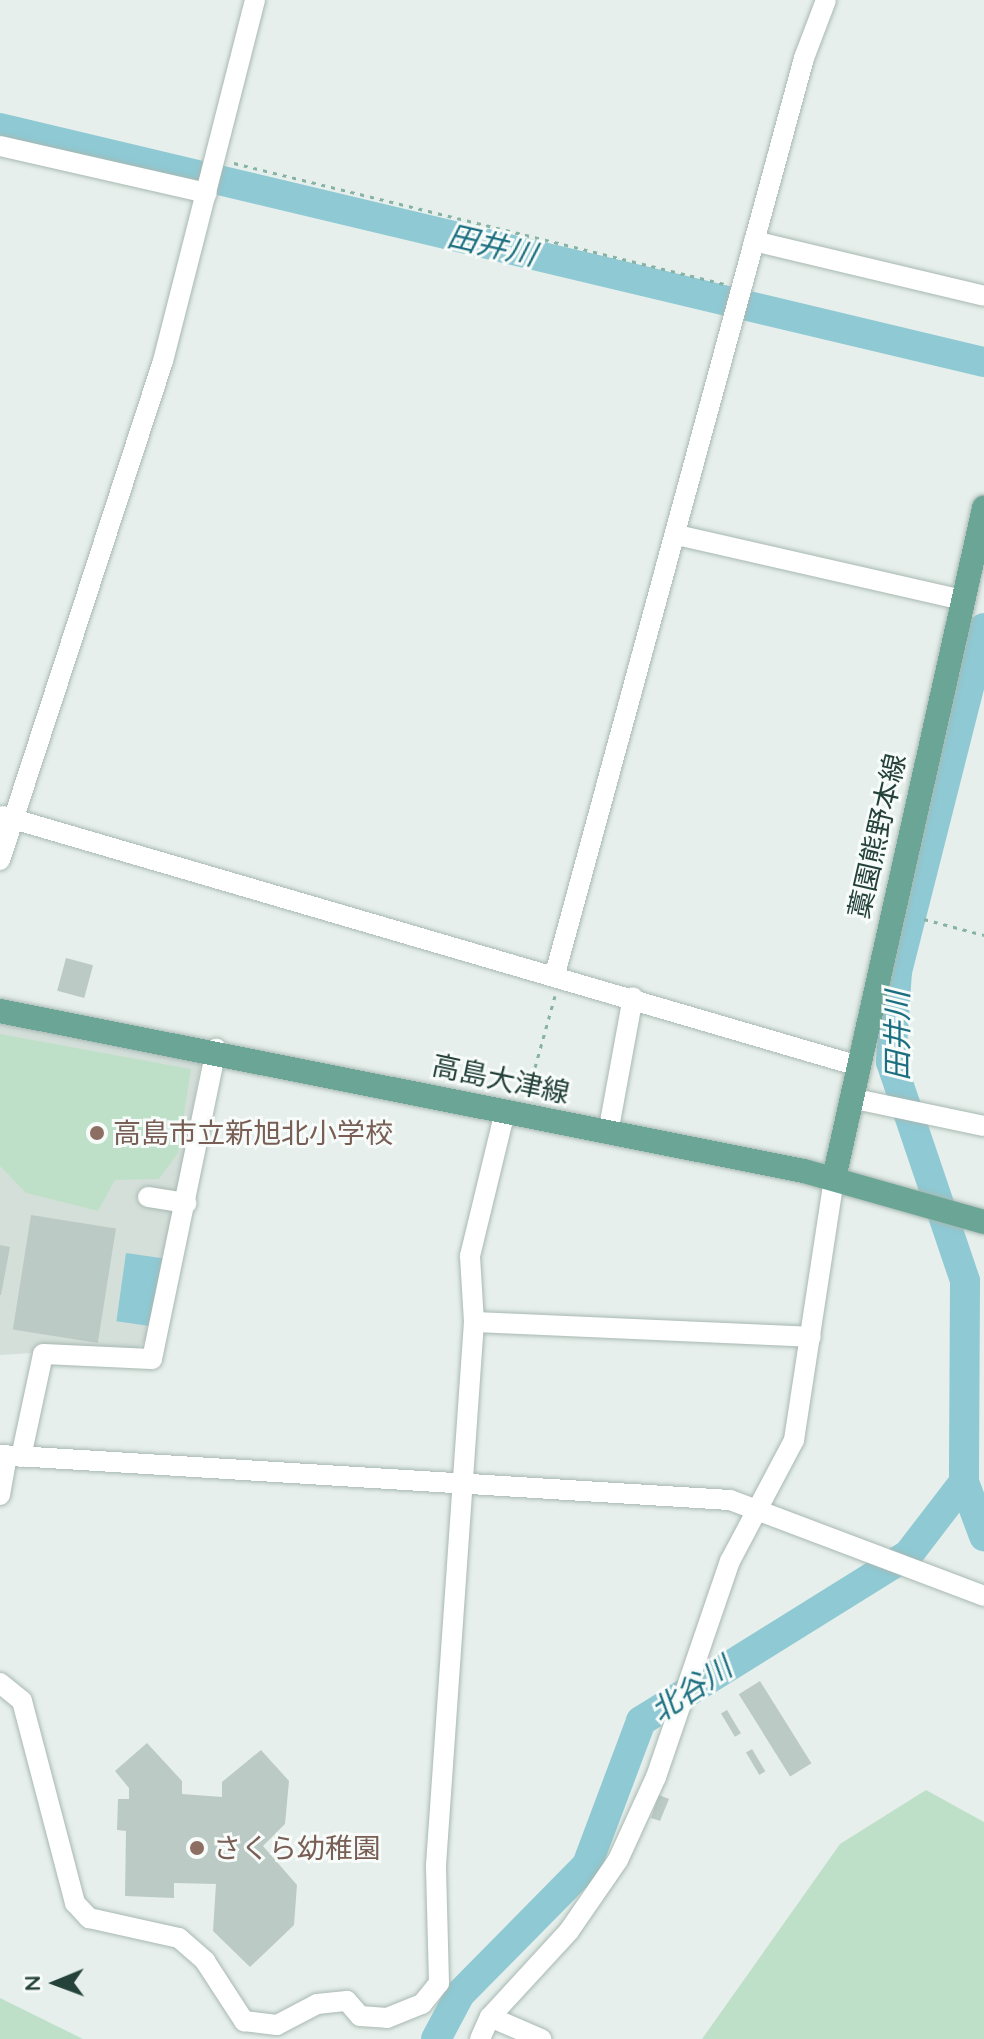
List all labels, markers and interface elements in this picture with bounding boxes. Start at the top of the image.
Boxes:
water label: 田井川 [444,217,540,273]
street label: 藁園熊野本線 [842,750,912,922]
water label: 田井川 [879,991,915,1081]
street label: 高島大津線 [429,1048,573,1110]
place label: 高島市立新旭北小学校 [113,1116,393,1150]
marker: 高島市立新旭北小学校 [88,1124,106,1142]
water label: 北谷川 [644,1649,738,1729]
place label: さくら幼稚園 [213,1831,381,1865]
marker: さくら幼稚園 [188,1839,206,1857]
north arrow [16,1943,96,2023]
text: N [18,1975,46,1992]

